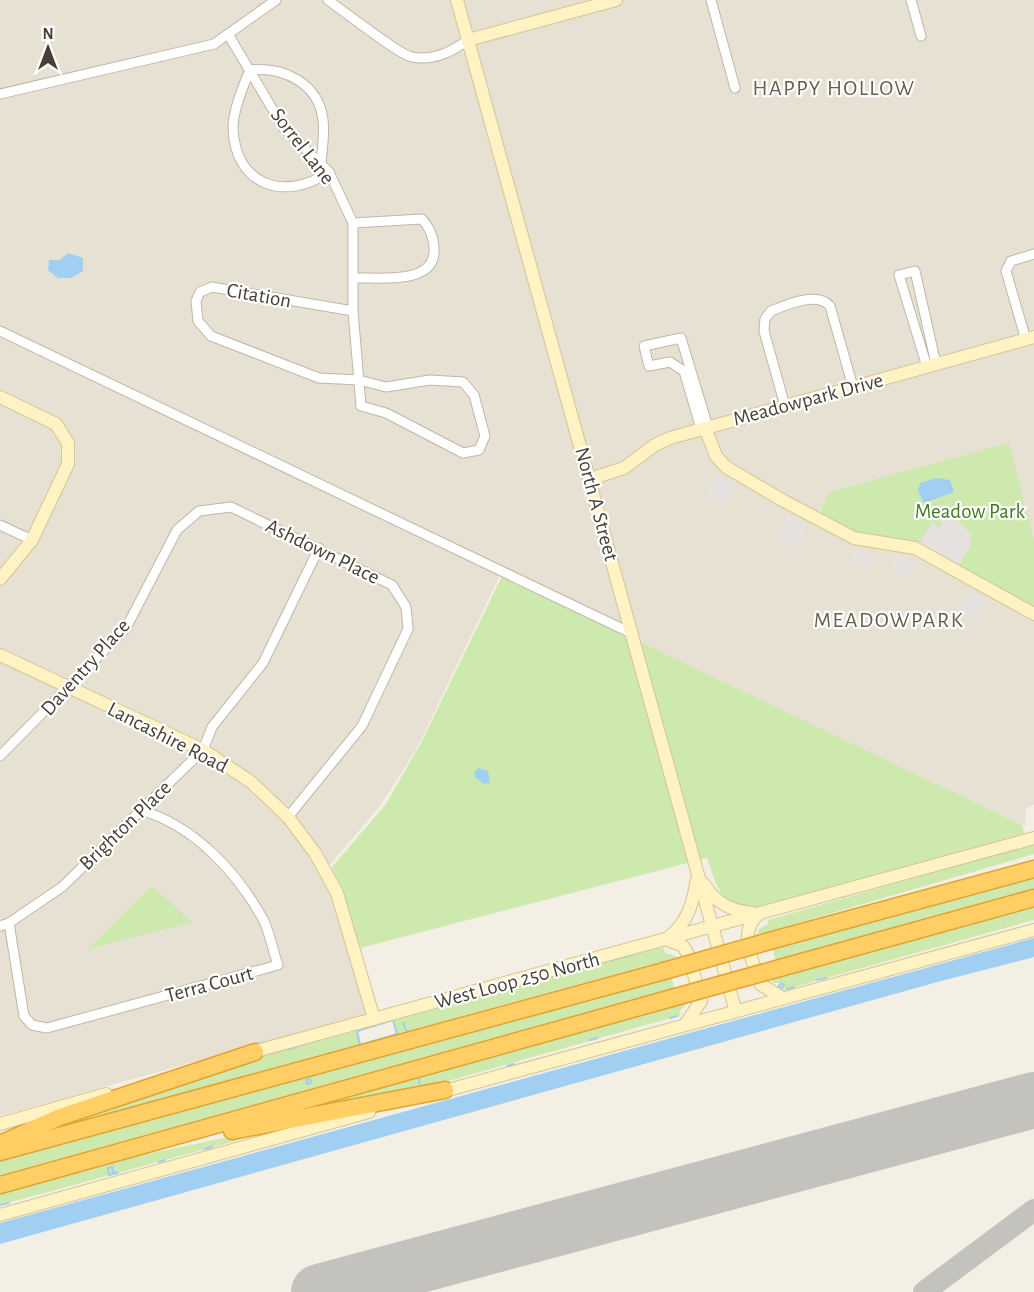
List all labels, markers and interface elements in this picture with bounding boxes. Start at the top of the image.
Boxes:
north arrow [18,18,78,78]
text: N [42,26,54,42]
district label: HAPPY HOLLOW [752,77,916,99]
street label: Sorrel Lane [267,104,339,188]
street label: Citation [225,279,293,311]
street label: Meadowpark Drive [731,369,885,430]
street label: North A Street [571,445,622,564]
park label: Meadow Park [915,501,1026,522]
street label: Ashdown Place [263,515,383,588]
district label: MEADOWPARK [814,609,964,631]
street label: Daventry Place [37,615,134,720]
street label: Lancashire Road [104,698,231,777]
street label: Brighton Place [75,777,175,874]
street label: West Loop 250 North [432,948,602,1013]
street label: Terra Court [163,963,256,1006]

